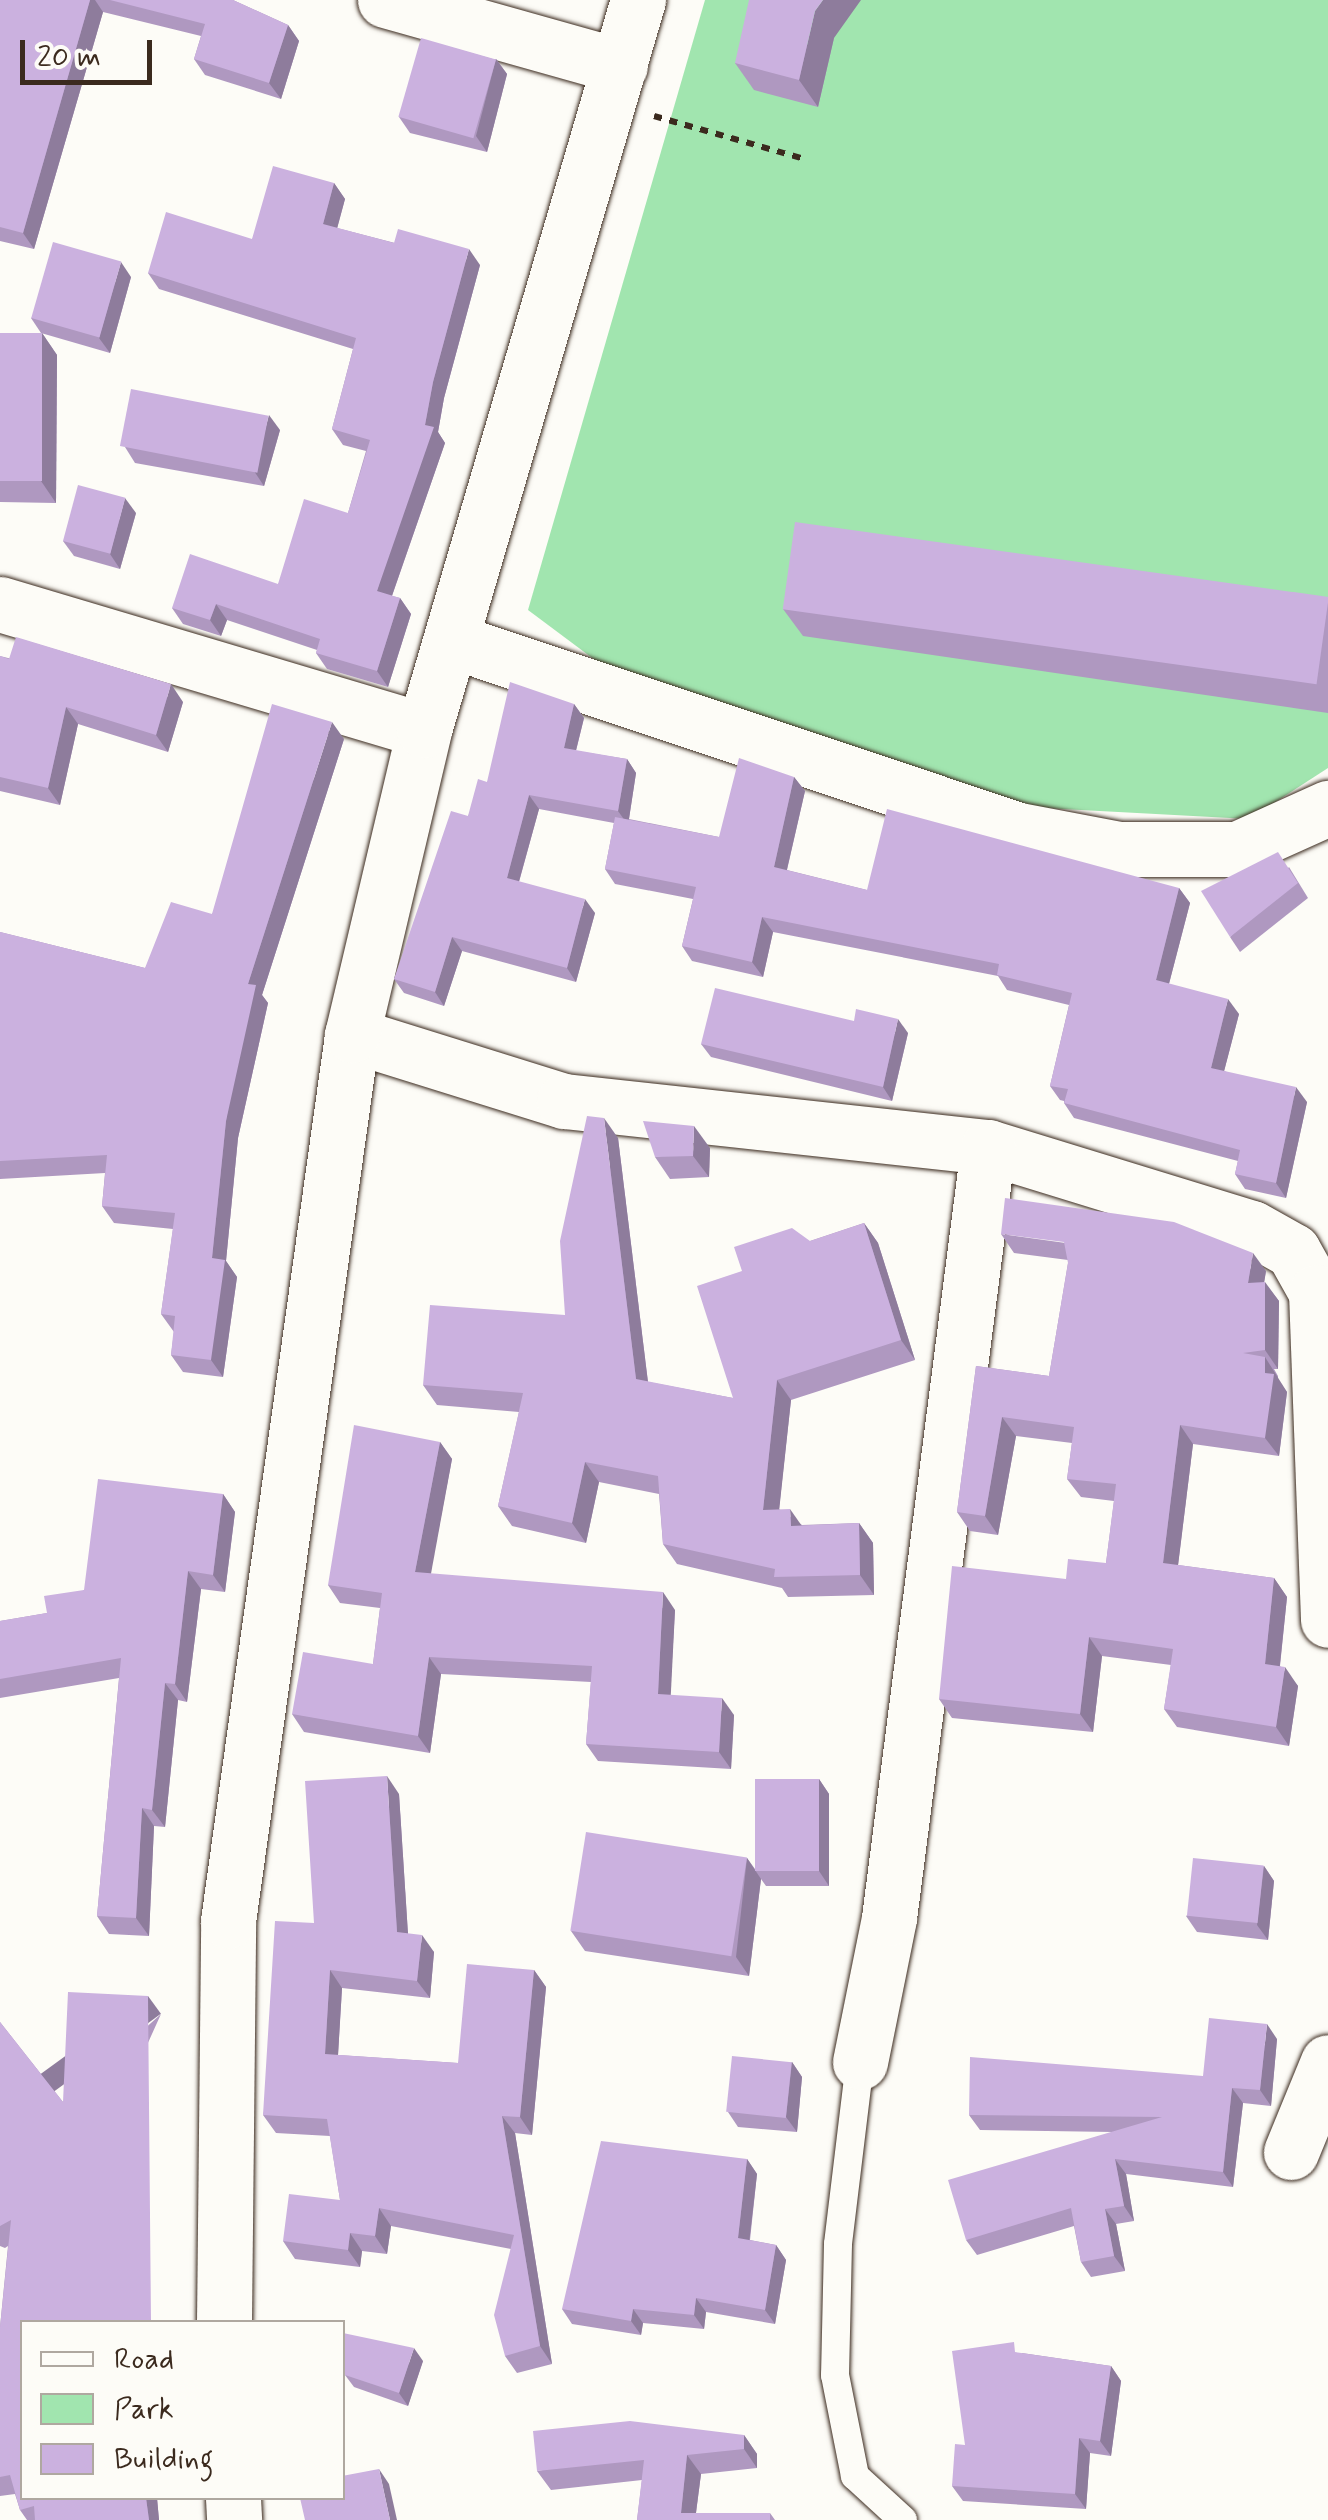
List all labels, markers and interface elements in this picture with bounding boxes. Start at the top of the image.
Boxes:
scale bar [25,20,158,82]
text: 20 m [37,38,101,77]
legend [20,2320,345,2500]
text: Road [114,2340,174,2379]
text: Park [114,2390,174,2429]
text: Building [114,2440,213,2479]

